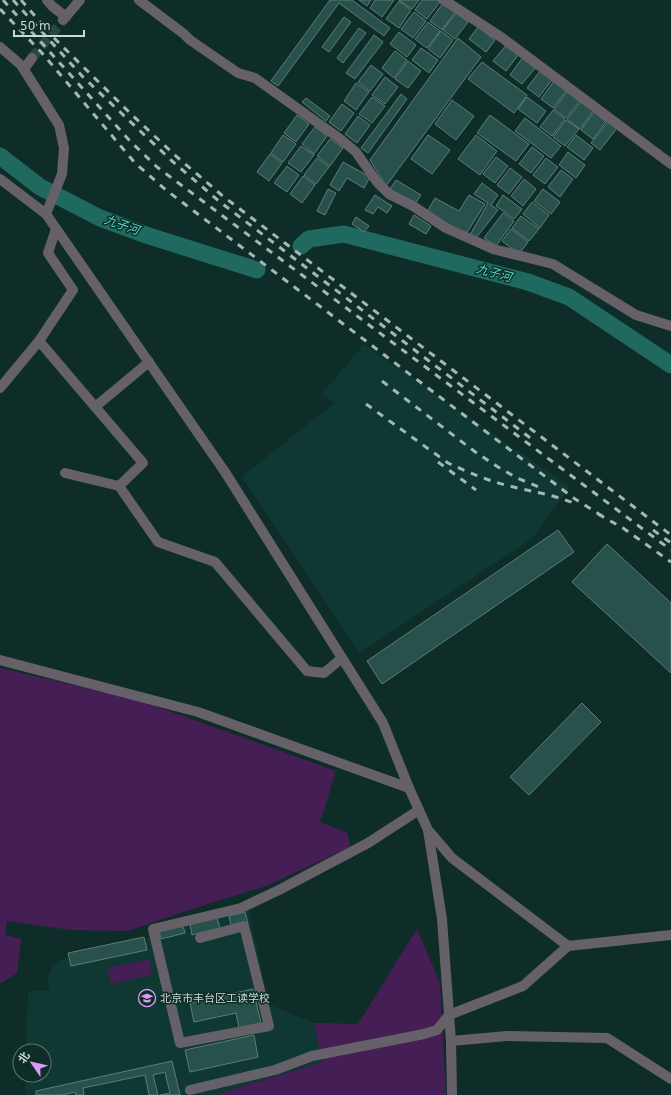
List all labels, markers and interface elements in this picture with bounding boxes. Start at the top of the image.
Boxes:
scale bar [14,12,84,38]
text: 50 m [20,19,51,33]
water label: 九子河 [103,213,143,238]
water label: 九子河 [475,262,515,285]
school or university icon: 北京市丰台区工读学校 [137,988,157,1008]
place label: 北京市丰台区工读学校 [160,992,270,1005]
north arrow [12,1043,52,1083]
text: 北 [16,1049,33,1066]

